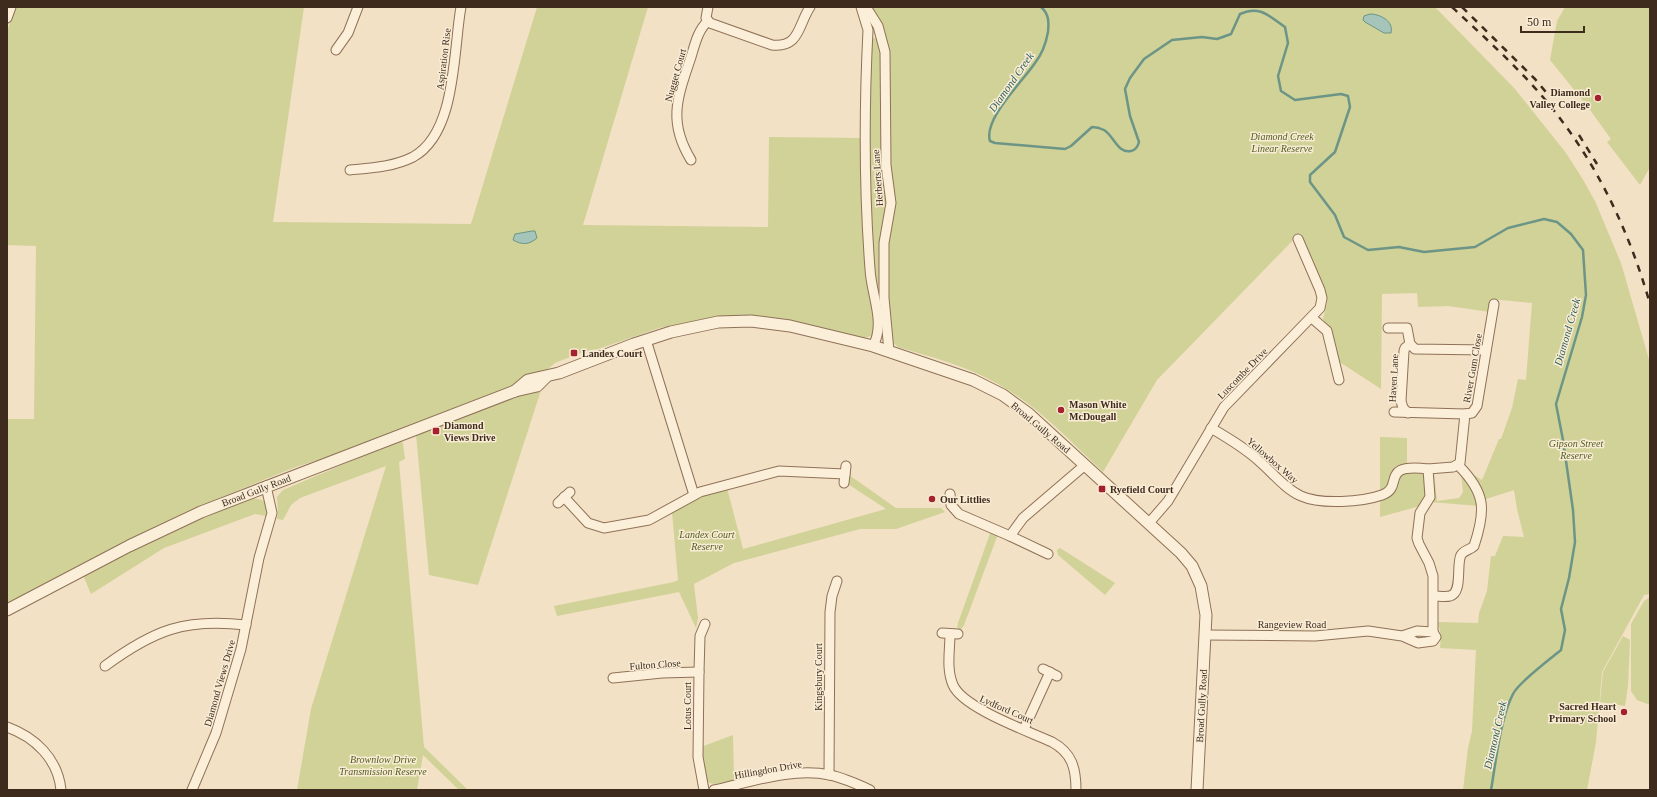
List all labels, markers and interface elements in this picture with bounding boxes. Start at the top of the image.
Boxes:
scale bar [1521,8,1584,34]
text: 50 m [1527,15,1552,29]
street label: Aspiration Rise [434,27,453,91]
street label: Nugget Court [663,47,688,103]
water label: Diamond Creek [986,49,1036,115]
place label: Diamond Valley College [1530,87,1591,110]
marker: Diamond Valley College [1593,93,1603,103]
park label: Diamond Creek Linear Reserve [1249,131,1314,154]
street label: Herberts Lane [870,149,885,207]
water label: Diamond Creek [1551,296,1583,368]
street label: River Gum Close [1461,332,1484,404]
street label: Luscombe Drive [1215,345,1270,401]
marker: Landex Court [569,348,579,358]
place label: Landex Court [582,348,643,359]
street label: Haven Lane [1387,353,1400,403]
place label: Mason White McDougall [1069,399,1127,422]
street label: Broad Gully Road [1009,400,1072,455]
marker: Mason White McDougall [1056,405,1066,415]
place label: Diamond Views Drive [444,420,496,443]
marker: Diamond Views Drive [431,426,441,436]
street label: Yellowbox Way [1245,435,1300,485]
park label: Gipson Street Reserve [1549,438,1603,461]
street label: Broad Gully Road [220,472,292,509]
marker: Ryefield Court [1097,484,1107,494]
place label: Ryefield Court [1110,484,1174,495]
marker: Our Littlies [927,494,937,504]
place label: Our Littlies [940,494,990,505]
park label: Landex Court Reserve [678,529,735,552]
street label: Rangeview Road [1258,619,1326,630]
street label: Diamond Views Drive [202,638,237,728]
street label: Kingsbury Court [813,643,824,711]
street label: Fulton Close [629,657,682,672]
street label: Broad Gully Road [1194,669,1209,743]
street label: Lotus Court [682,682,693,730]
street label: Lydford Court [978,693,1035,726]
water label: Diamond Creek [1481,699,1509,771]
place label: Sacred Heart Primary School [1549,701,1617,724]
marker: Sacred Heart Primary School [1619,707,1629,717]
park label: Brownlow Drive Transmission Reserve [339,754,427,777]
street label: Hillingdon Drive [733,758,803,781]

